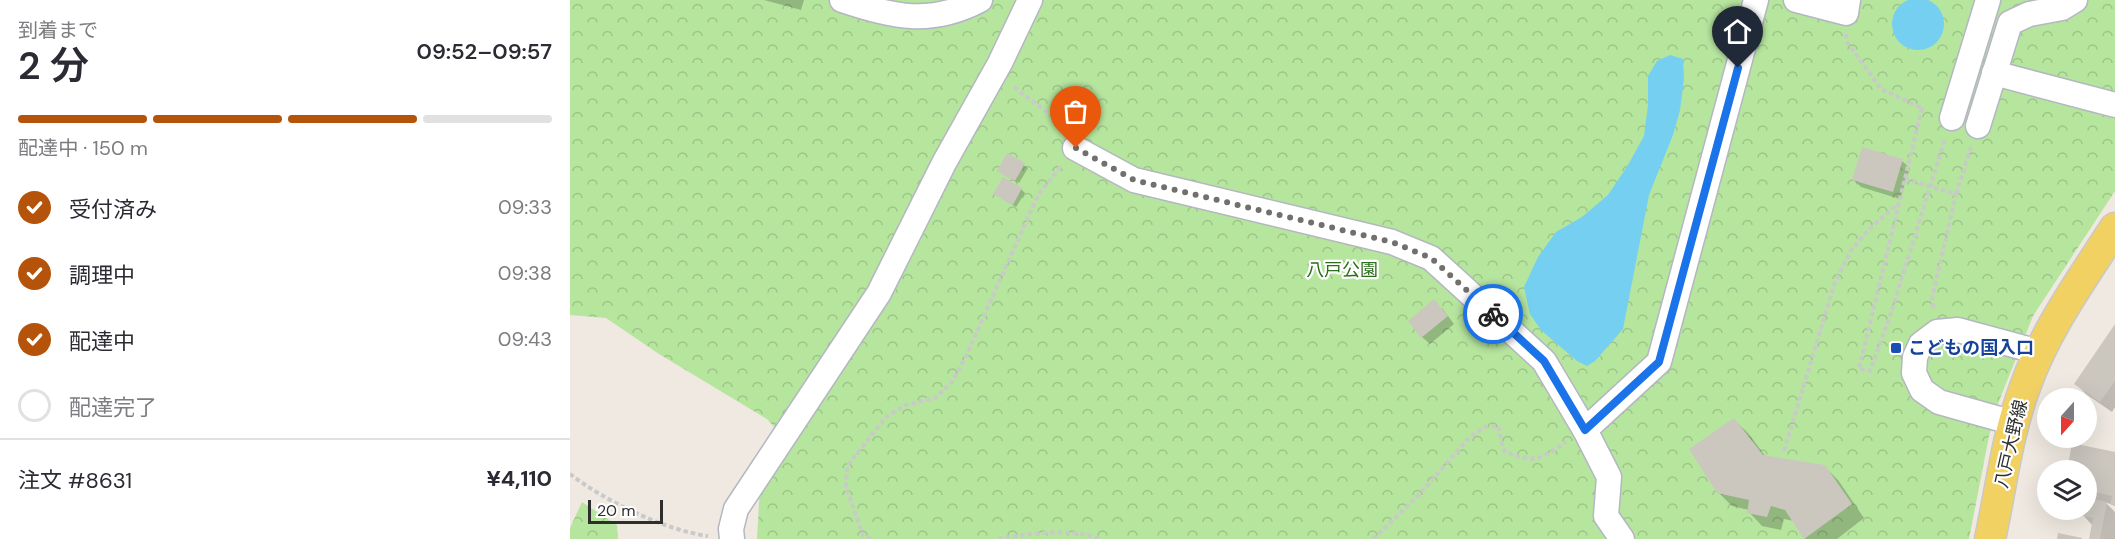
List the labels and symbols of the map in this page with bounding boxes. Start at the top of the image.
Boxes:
pin [1712,6,1763,68]
pin [1050,86,1101,148]
park label: 八戸公園 [1306,258,1378,282]
courier [1463,284,1523,344]
place label: こどもの国入口 [1908,336,2034,360]
marker: こどもの国入口 [1889,341,1903,355]
north arrow [2037,388,2097,448]
street label: 八戸大野線 [1989,397,2033,491]
scale bar [588,497,663,524]

